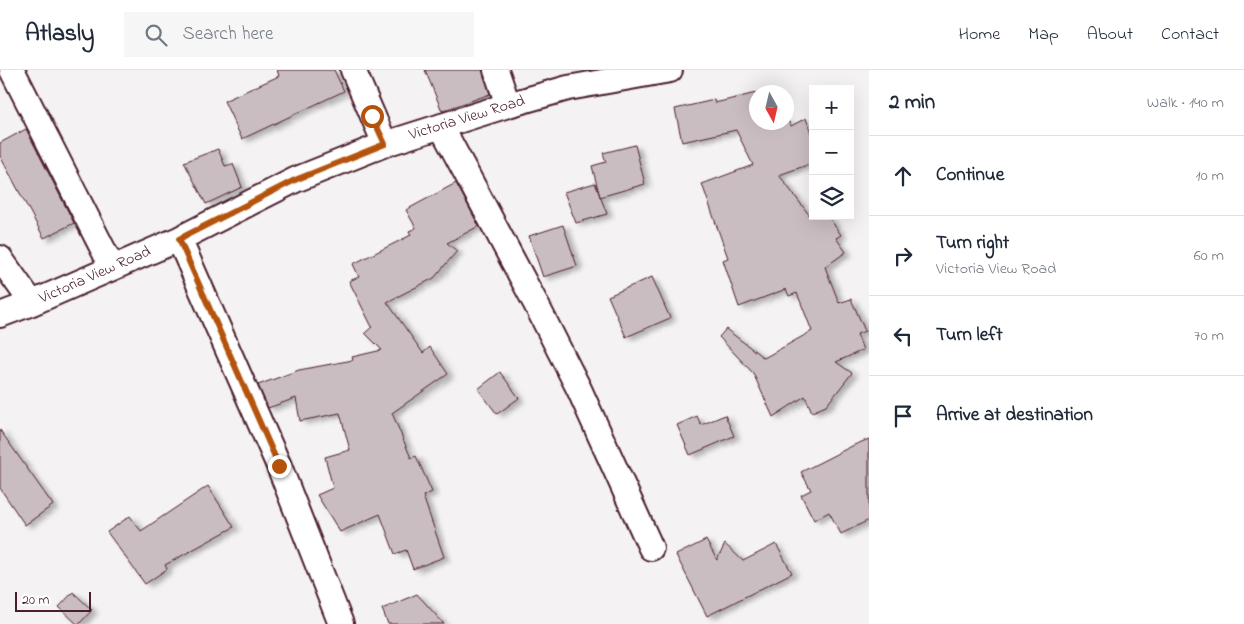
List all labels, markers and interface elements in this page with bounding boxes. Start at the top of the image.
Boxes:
search box [124,12,474,57]
text: Atlasly [25,17,94,52]
icon: search [142,21,170,49]
text: Search here [182,21,273,48]
text: Home [959,22,1000,48]
text: Map [1028,22,1059,48]
text: About [1087,22,1133,48]
text: Contact [1161,22,1219,48]
north arrow [749,85,794,130]
map controls [809,85,854,220]
button: + [809,85,854,130]
text: 2 min [889,88,935,118]
street label: Victoria View Road [405,89,528,147]
text: Walk · 140 m [1147,91,1224,115]
route start [361,105,384,128]
button: − [809,130,854,175]
icon: ahead [889,162,917,190]
text: Continue [936,162,1004,189]
text: 10 m [1196,164,1224,188]
button: layers [809,175,854,220]
text: Turn right [936,230,1009,257]
street label: Victoria View Road [34,240,155,311]
icon: right [889,242,917,270]
text: 60 m [1194,244,1224,268]
text: Victoria View Road [936,257,1056,281]
icon: left [889,322,917,350]
text: Turn left [936,322,1003,349]
text: 70 m [1194,324,1224,348]
icon: arrive [889,402,917,430]
text: Arrive at destination [936,402,1093,429]
route end [268,455,291,478]
scale bar [15,589,91,612]
text: 20 m [22,590,49,611]

